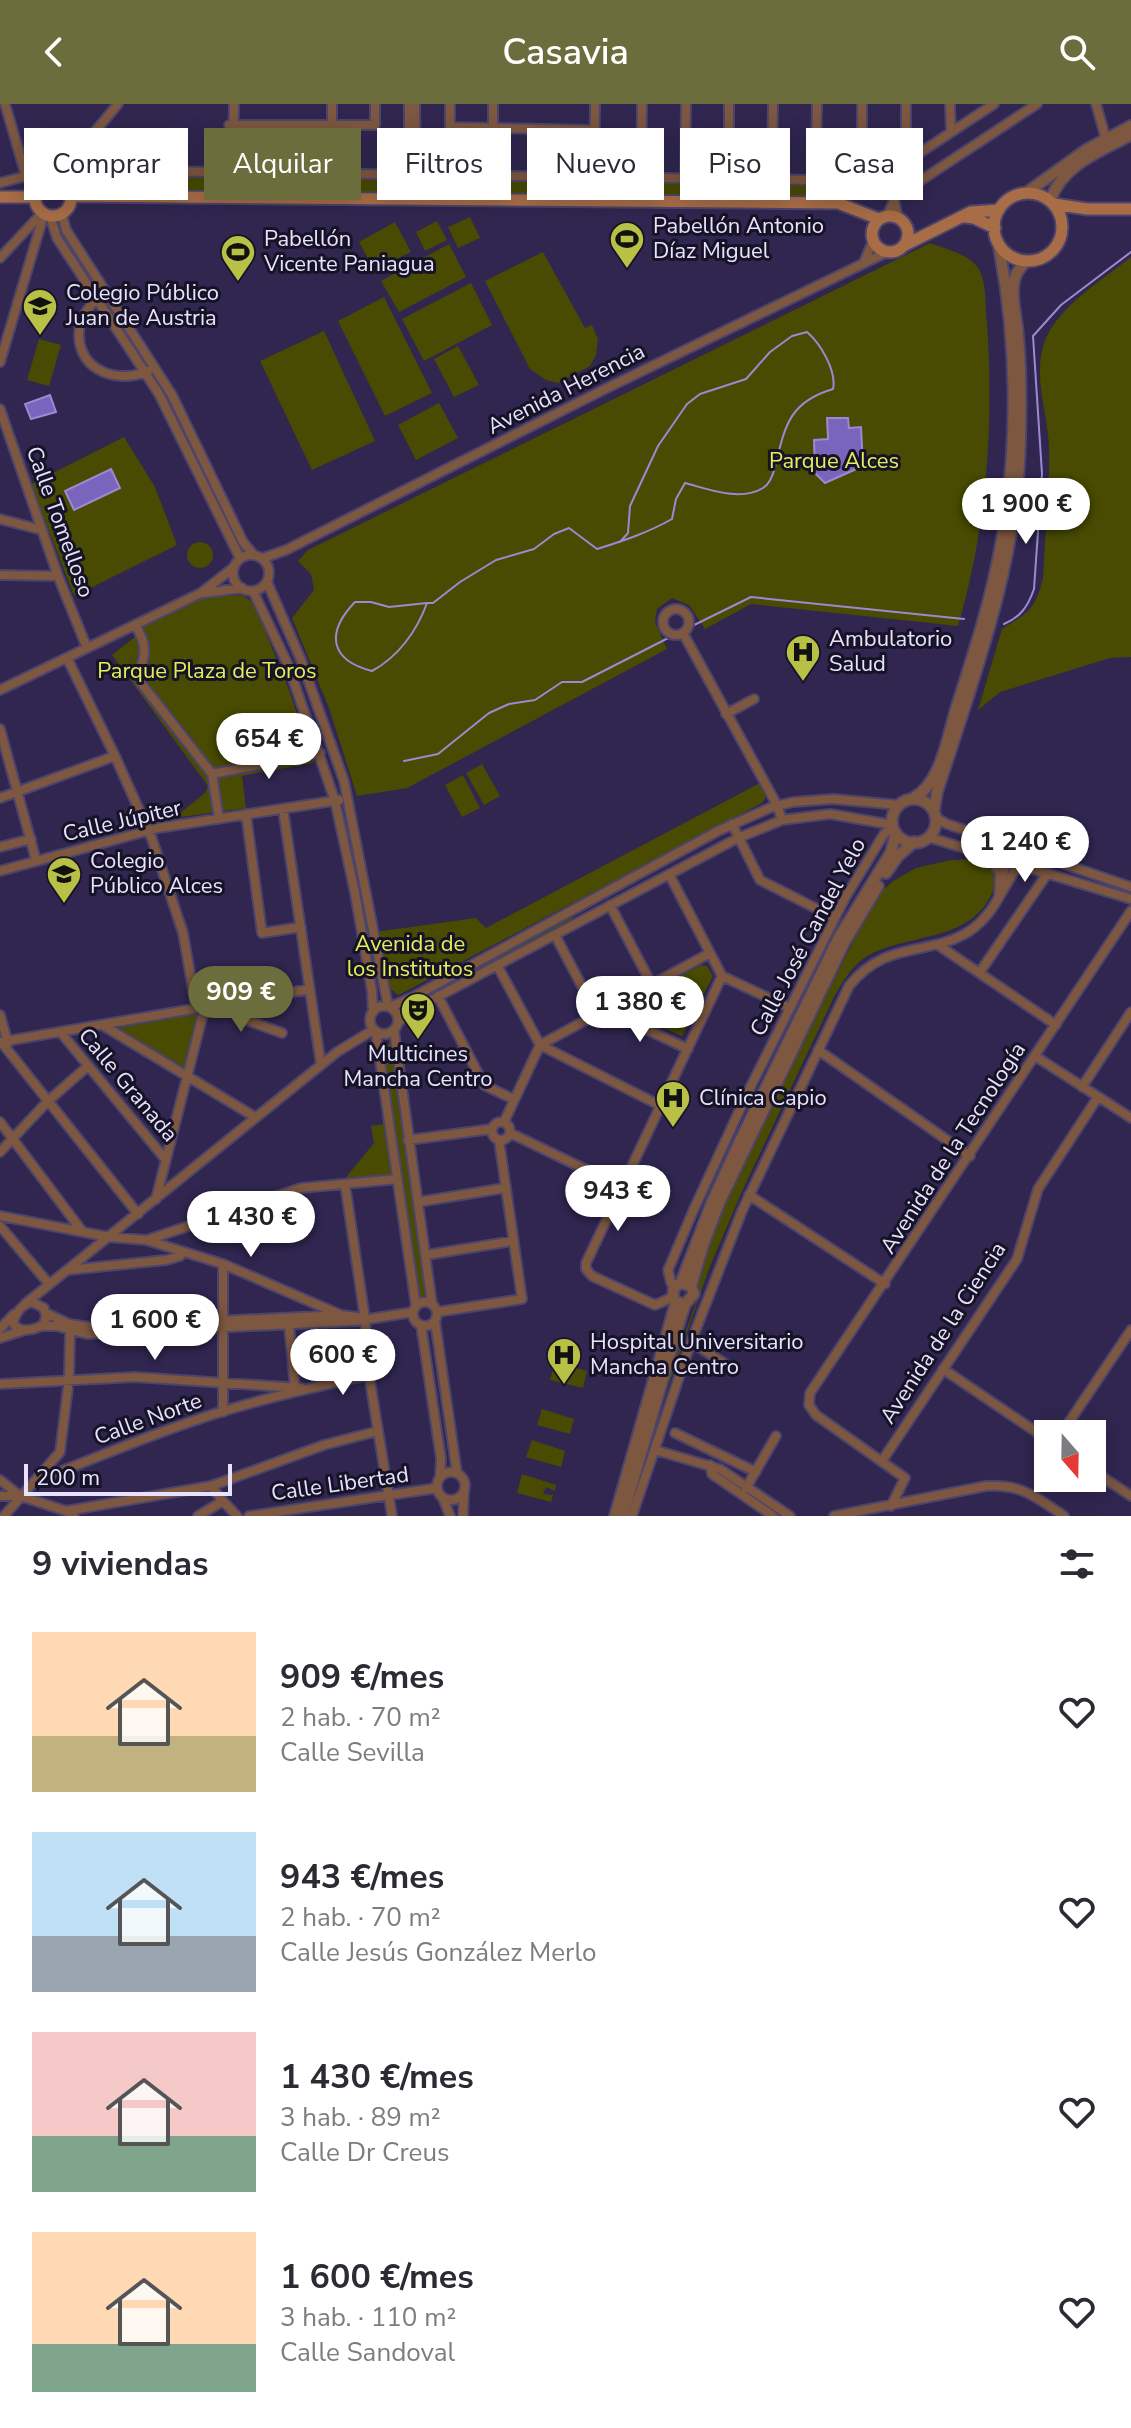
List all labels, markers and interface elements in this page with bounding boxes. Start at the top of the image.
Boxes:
text: Casavia [502,28,629,77]
icon: back [32,30,76,74]
icon: search [1055,30,1099,74]
chip: Comprar [24,128,188,200]
chip: Alquilar [204,128,361,200]
chip: Filtros [377,128,511,200]
chip: Nuevo [527,128,664,200]
chip: Piso [680,128,790,200]
chip: Casa [806,128,923,200]
place label: Pabellón Antonio Díaz Miguel [653,211,824,266]
sports icon: Pabellón Antonio Díaz Miguel [608,220,646,270]
place label: Pabellón Vicente Paniagua [263,224,435,279]
sports icon: Pabellón Vicente Paniagua [219,233,257,283]
place label: Colegio Público Juan de Austria [65,278,219,333]
school or university icon: Colegio Público Juan de Austria [21,287,59,337]
street label: Avenida Herencia [482,336,650,442]
street label: Calle Tomelloso [19,442,101,602]
park label: Parque Alces [769,446,899,476]
pin: 1 900 € [952,478,1100,546]
text: 1 900 € [980,486,1072,521]
place label: Ambulatorio Salud [829,624,952,679]
hospital icon: Ambulatorio Salud [784,633,822,683]
park label: Parque Plaza de Toros [97,656,317,686]
pin: 654 € [213,713,325,781]
text: 654 € [234,721,304,756]
street label: Calle Júpiter [60,793,184,849]
pin: 1 240 € [951,816,1099,884]
text: 1 240 € [979,824,1071,859]
street label: Calle José Candel Yelo [743,833,873,1041]
place label: Colegio Público Alces [90,846,223,901]
school or university icon: Colegio Público Alces [45,855,83,905]
park label: Avenida de los Institutos [347,929,473,984]
pin: 909 € [185,966,297,1034]
text: 909 € [206,974,276,1009]
pin: 1 380 € [566,976,714,1044]
text: 1 380 € [594,984,686,1019]
theatre icon: Multicines Mancha Centro [399,991,437,1041]
street label: Calle Granada [71,1022,185,1148]
street label: Avenida de la Tecnología [873,1036,1033,1260]
place label: Multicines Mancha Centro [344,1039,492,1094]
hospital icon: Clínica Capio [654,1079,692,1129]
place label: Clínica Capio [699,1083,827,1113]
pin: 943 € [562,1165,674,1233]
text: 943 € [583,1173,653,1208]
pin: 1 430 € [177,1191,325,1259]
text: 1 430 € [205,1199,297,1234]
street label: Avenida de la Ciencia [873,1236,1013,1430]
pin: 1 600 € [81,1294,229,1362]
text: 1 600 € [109,1302,201,1337]
place label: Hospital Universitario Mancha Centro [590,1327,804,1382]
pin: 600 € [287,1329,399,1397]
hospital icon: Hospital Universitario Mancha Centro [545,1336,583,1386]
text: 600 € [308,1337,378,1372]
street label: Calle Norte [90,1386,206,1452]
north arrow [1034,1420,1106,1492]
map controls [1034,1420,1106,1492]
scale bar [24,1460,232,1496]
street label: Calle Libertad [269,1460,411,1508]
text: 200 m [36,1463,100,1493]
text: 9 viviendas [32,1541,209,1587]
icon: filters [1055,1542,1099,1586]
text: 909 €/mes [280,1654,444,1700]
icon: home [96,1664,192,1760]
icon: heart [1055,1690,1099,1734]
text: 2 hab. · 70 m² [280,1700,441,1735]
text: Calle Sevilla [280,1735,425,1770]
text: 943 €/mes [280,1854,444,1900]
icon: home [96,1864,192,1960]
icon: heart [1055,1890,1099,1934]
text: 2 hab. · 70 m² [280,1900,441,1935]
text: Calle Jesús González Merlo [280,1935,596,1970]
text: 1 430 €/mes [280,2054,474,2100]
icon: home [96,2064,192,2160]
icon: heart [1055,2090,1099,2134]
text: 3 hab. · 89 m² [280,2100,441,2135]
text: Calle Dr Creus [280,2135,449,2170]
text: 1 600 €/mes [280,2254,474,2300]
icon: home [96,2264,192,2360]
icon: heart [1055,2290,1099,2334]
text: 3 hab. · 110 m² [280,2300,456,2335]
text: Calle Sandoval [280,2335,455,2370]

